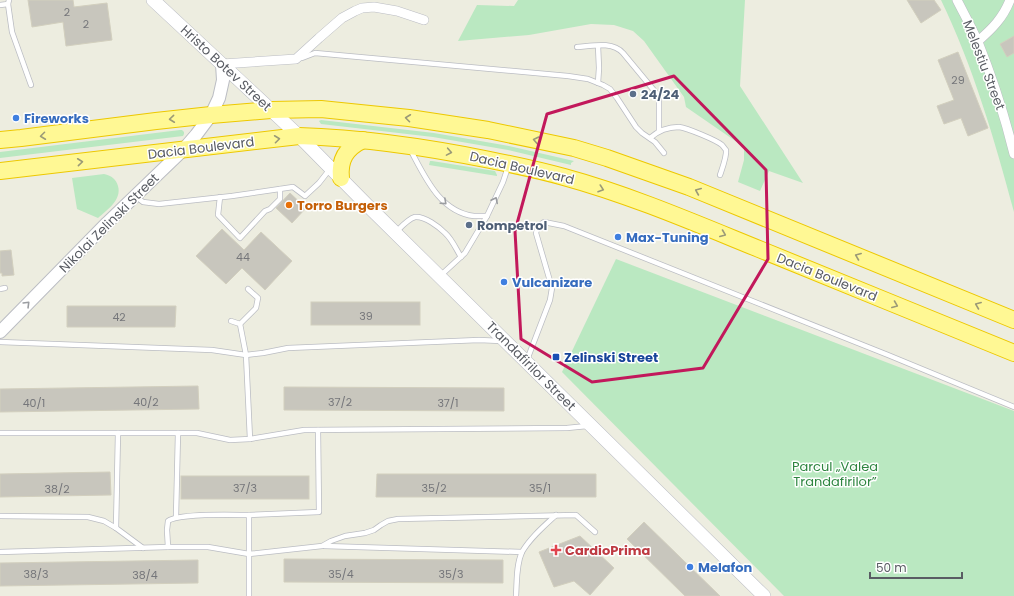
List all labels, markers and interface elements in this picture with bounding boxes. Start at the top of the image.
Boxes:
house number: 2 [64,4,70,20]
house number: 2 [83,16,89,32]
street label: Melestiu Street [958,17,1010,113]
street label: Hristo Botev Street [176,21,276,115]
house number: 29 [951,72,965,88]
place label: 24/24 [641,85,680,104]
marker: 24/24 [628,89,638,99]
place label: Fireworks [24,109,89,128]
marker: Fireworks [11,113,21,123]
one-way arrow [405,113,411,122]
one-way arrow [169,115,175,124]
one-way arrow [40,131,46,140]
street label: Dacia Boulevard [147,132,255,164]
one-way arrow [274,135,280,144]
one-way arrow [532,136,539,144]
one-way arrow [446,147,452,155]
street label: Dacia Boulevard [468,147,576,189]
one-way arrow [77,157,84,166]
street label: Nikolai Zelinski Street [55,169,163,277]
one-way arrow [597,184,604,192]
one-way arrow [695,188,702,196]
place label: Torro Burgers [297,196,388,215]
one-way arrow [490,196,498,204]
one-way arrow [439,197,447,204]
marker: Torro Burgers [284,200,294,210]
place label: Rompetrol [477,216,547,235]
marker: Rompetrol [464,220,474,230]
place label: Max-Tuning [626,228,709,247]
one-way arrow [719,230,726,238]
marker: Max-Tuning [613,232,623,242]
street label: Dacia Boulevard [774,248,880,306]
house number: 44 [236,249,250,265]
one-way arrow [854,252,861,260]
place label: Vulcanizare [512,273,592,292]
marker: Vulcanizare [499,277,509,287]
one-way arrow [891,300,898,308]
one-way arrow [22,301,30,309]
one-way arrow [974,302,982,310]
house number: 39 [359,308,373,324]
house number: 42 [112,309,126,325]
street label: Trandafirilor Street [482,317,580,415]
place label: Zelinski Street [564,348,658,367]
marker: Zelinski Street [551,352,561,362]
house number: 40/2 [133,394,159,410]
house number: 37/2 [328,394,352,410]
house number: 40/1 [23,395,45,411]
house number: 37/1 [437,395,459,411]
park label: Parcul „Valea Trandafirilor” [792,457,878,491]
house number: 37/3 [233,480,257,496]
house number: 35/2 [422,480,446,496]
house number: 35/1 [529,480,551,496]
house number: 38/2 [45,481,69,497]
place label: CardioPrima [565,541,651,560]
marker: CardioPrima [550,544,562,556]
scale bar [870,554,962,580]
place label: Melafon [698,558,753,577]
text: 50 m [876,559,907,576]
marker: Melafon [685,562,695,572]
house number: 38/3 [23,566,49,582]
house number: 35/4 [328,566,354,582]
house number: 35/3 [438,566,464,582]
house number: 38/4 [132,567,158,583]

